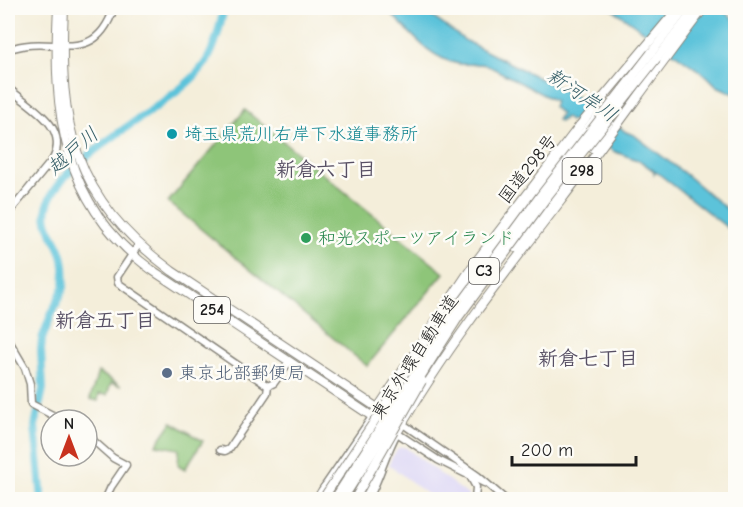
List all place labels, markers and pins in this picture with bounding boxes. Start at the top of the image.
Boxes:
place label: 埼玉県荒川右岸下水道事務所 [184,124,418,145]
marker: 埼玉県荒川右岸下水道事務所 [165,127,179,141]
place label: 和光スポーツアイランド [318,228,515,249]
marker: 和光スポーツアイランド [299,231,313,245]
place label: 東京北部郵便局 [179,363,305,384]
marker: 東京北部郵便局 [160,366,174,380]

